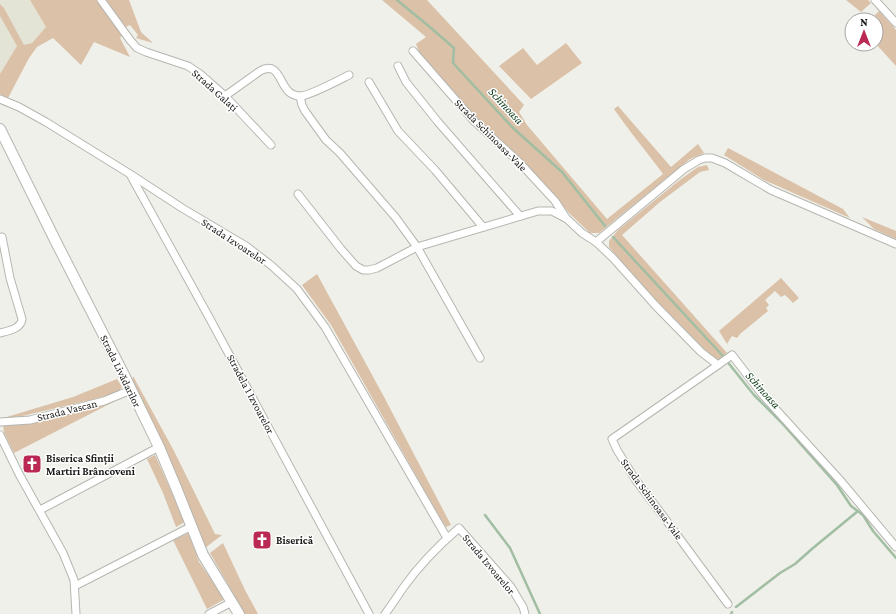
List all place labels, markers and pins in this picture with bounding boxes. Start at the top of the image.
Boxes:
place label: Biserica Sfinții Martiri Brâncoveni [46,452,136,477]
church icon: Biserica Sfinții Martiri Brâncoveni [21,453,43,475]
church icon: Biserică [251,529,273,551]
place label: Biserică [276,534,314,546]

